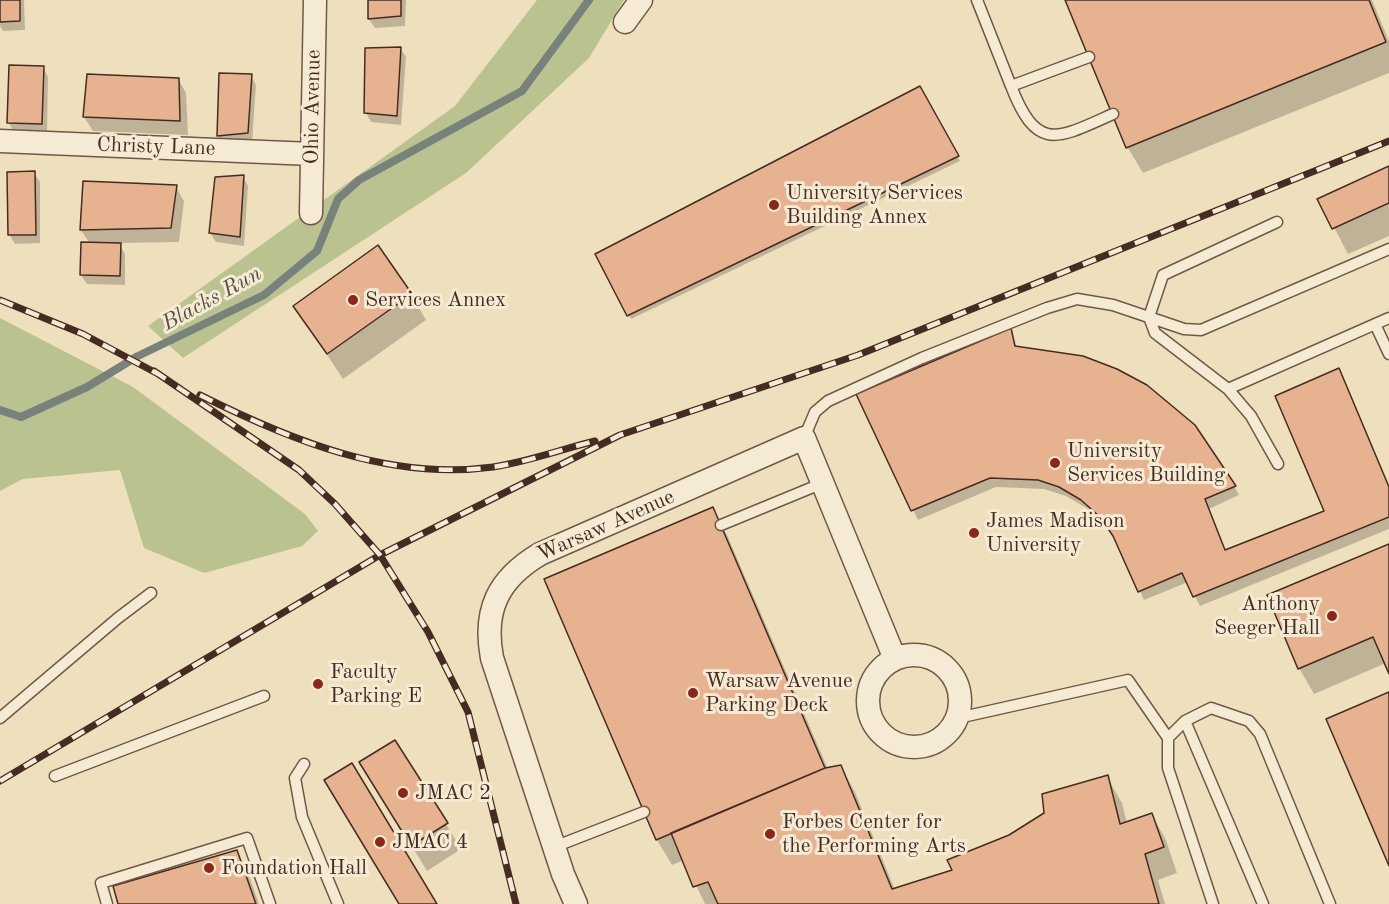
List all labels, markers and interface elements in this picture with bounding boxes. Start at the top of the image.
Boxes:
street label: Ohio Avenue [299,49,327,165]
street label: Christy Lane [96,132,216,162]
place label: University Services Building Annex [786,180,963,230]
marker: University Services Building Annex [767,198,781,212]
water label: Blacks Run [158,261,266,337]
place label: Services Annex [365,287,506,313]
marker: Services Annex [346,293,360,307]
place label: University Services Building [1067,438,1225,488]
marker: University Services Building [1048,456,1062,470]
street label: Warsaw Avenue [533,484,679,568]
place label: James Madison University [986,508,1125,558]
marker: James Madison University [967,526,981,540]
place label: Anthony Seeger Hall [1214,591,1320,641]
marker: Anthony Seeger Hall [1325,609,1339,623]
place label: Faculty Parking E [330,659,422,709]
place label: Warsaw Avenue Parking Deck [705,668,853,718]
marker: Faculty Parking E [311,677,325,691]
marker: Warsaw Avenue Parking Deck [686,686,700,700]
place label: JMAC 2 [415,780,491,806]
marker: JMAC 2 [396,786,410,800]
place label: Forbes Center for the Performing Arts [782,809,966,859]
marker: Forbes Center for the Performing Arts [763,827,777,841]
place label: JMAC 4 [392,829,468,855]
marker: JMAC 4 [373,835,387,849]
place label: Foundation Hall [221,855,367,881]
marker: Foundation Hall [202,861,216,875]

